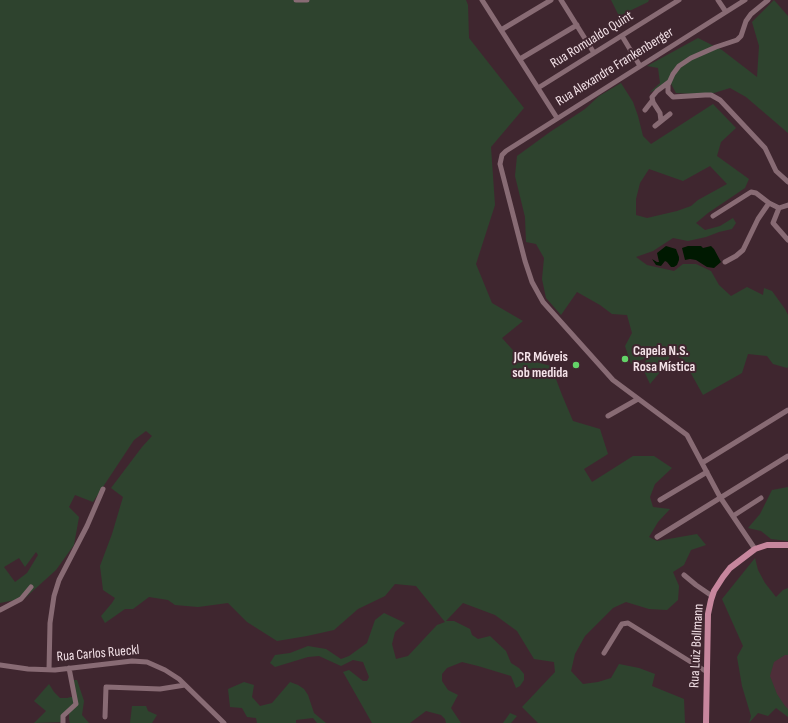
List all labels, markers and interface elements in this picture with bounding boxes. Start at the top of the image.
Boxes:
street label: Rua Romualdo Quint [547,8,637,72]
street label: Rua Alexandre Frankenberger [553,24,677,110]
place label: Capela N.S. Rosa Mística [633,343,695,376]
place label: JCR Móveis sob medida [512,349,568,382]
marker: Capela N.S. Rosa Mística [620,354,630,364]
marker: JCR Móveis sob medida [571,360,581,370]
street label: Rua Luiz Bollmann [686,603,708,689]
street label: Rua Carlos Rueckl [56,642,140,666]

